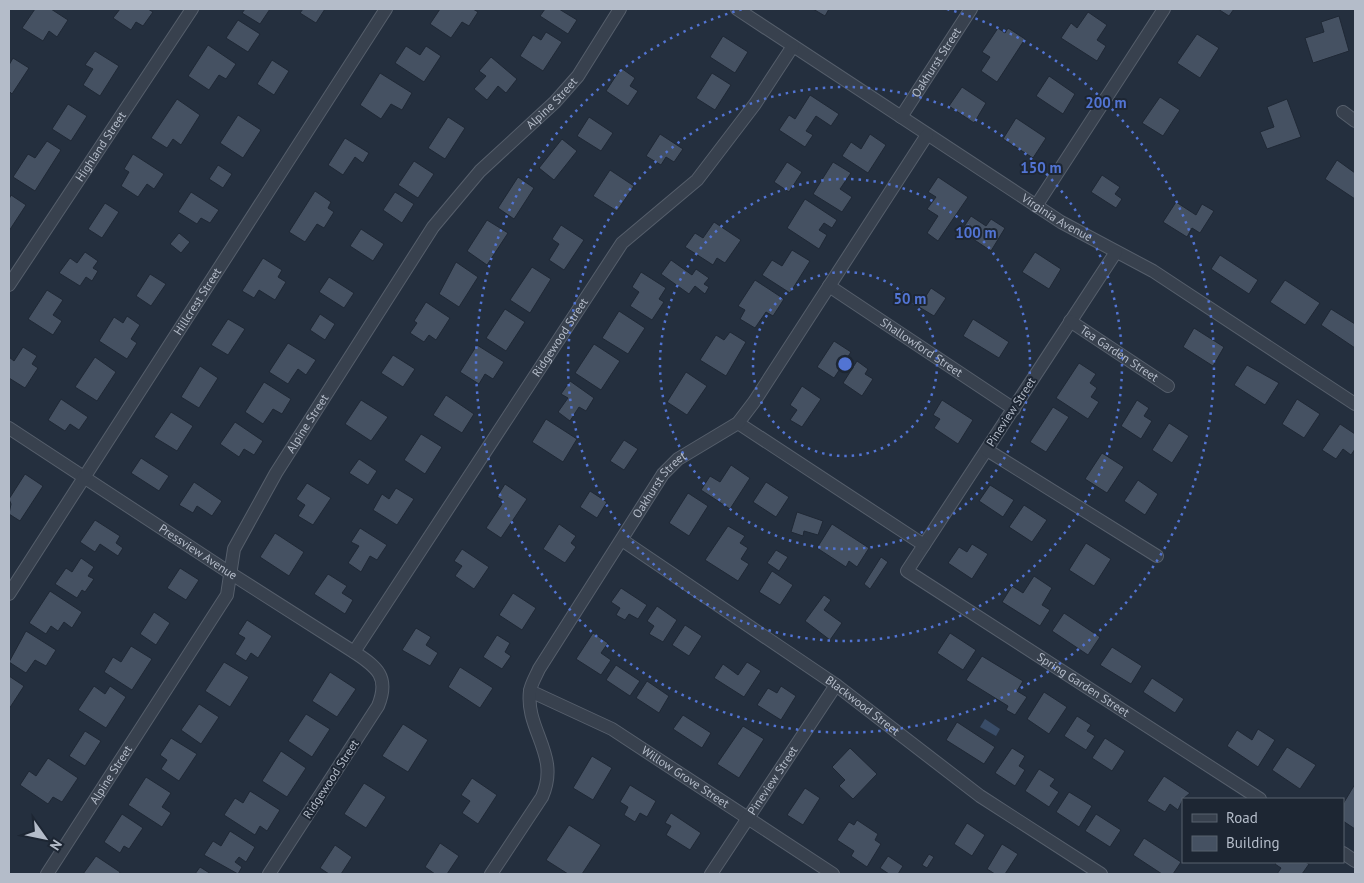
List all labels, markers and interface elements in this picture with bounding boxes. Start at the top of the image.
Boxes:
street label: Oakhurst Street [908,24,964,100]
street label: Alpine Street [523,74,580,132]
text: 200 m [1085,93,1127,112]
street label: Highland Street [72,109,129,184]
text: 150 m [1020,158,1062,177]
street label: Virginia Avenue [1018,190,1095,244]
text: 100 m [955,223,997,242]
street label: Hillcrest Street [170,265,224,338]
text: 50 m [894,289,926,308]
street label: Ridgewood Street [528,295,591,379]
street label: Shallowford Street [878,314,966,380]
street label: Tea Garden Street [1077,322,1161,385]
centre of rings [836,355,854,373]
street label: Pineview Street [983,374,1039,449]
street label: Alpine Street [283,391,331,456]
street label: Oakhurst Street [629,448,689,521]
street label: Pressview Avenue [156,520,240,583]
street label: Spring Garden Street [1034,649,1132,720]
street label: Blackwood Street [823,672,903,738]
street label: Ridgewood Street [299,736,362,821]
street label: Alpine Street [86,742,135,807]
street label: Willow Grove Street [639,742,732,811]
street label: Pineview Street [744,743,801,818]
legend [1182,798,1344,863]
text: Road [1226,808,1258,827]
north arrow [20,813,70,863]
text: Building [1226,833,1280,852]
text: N [46,836,66,854]

